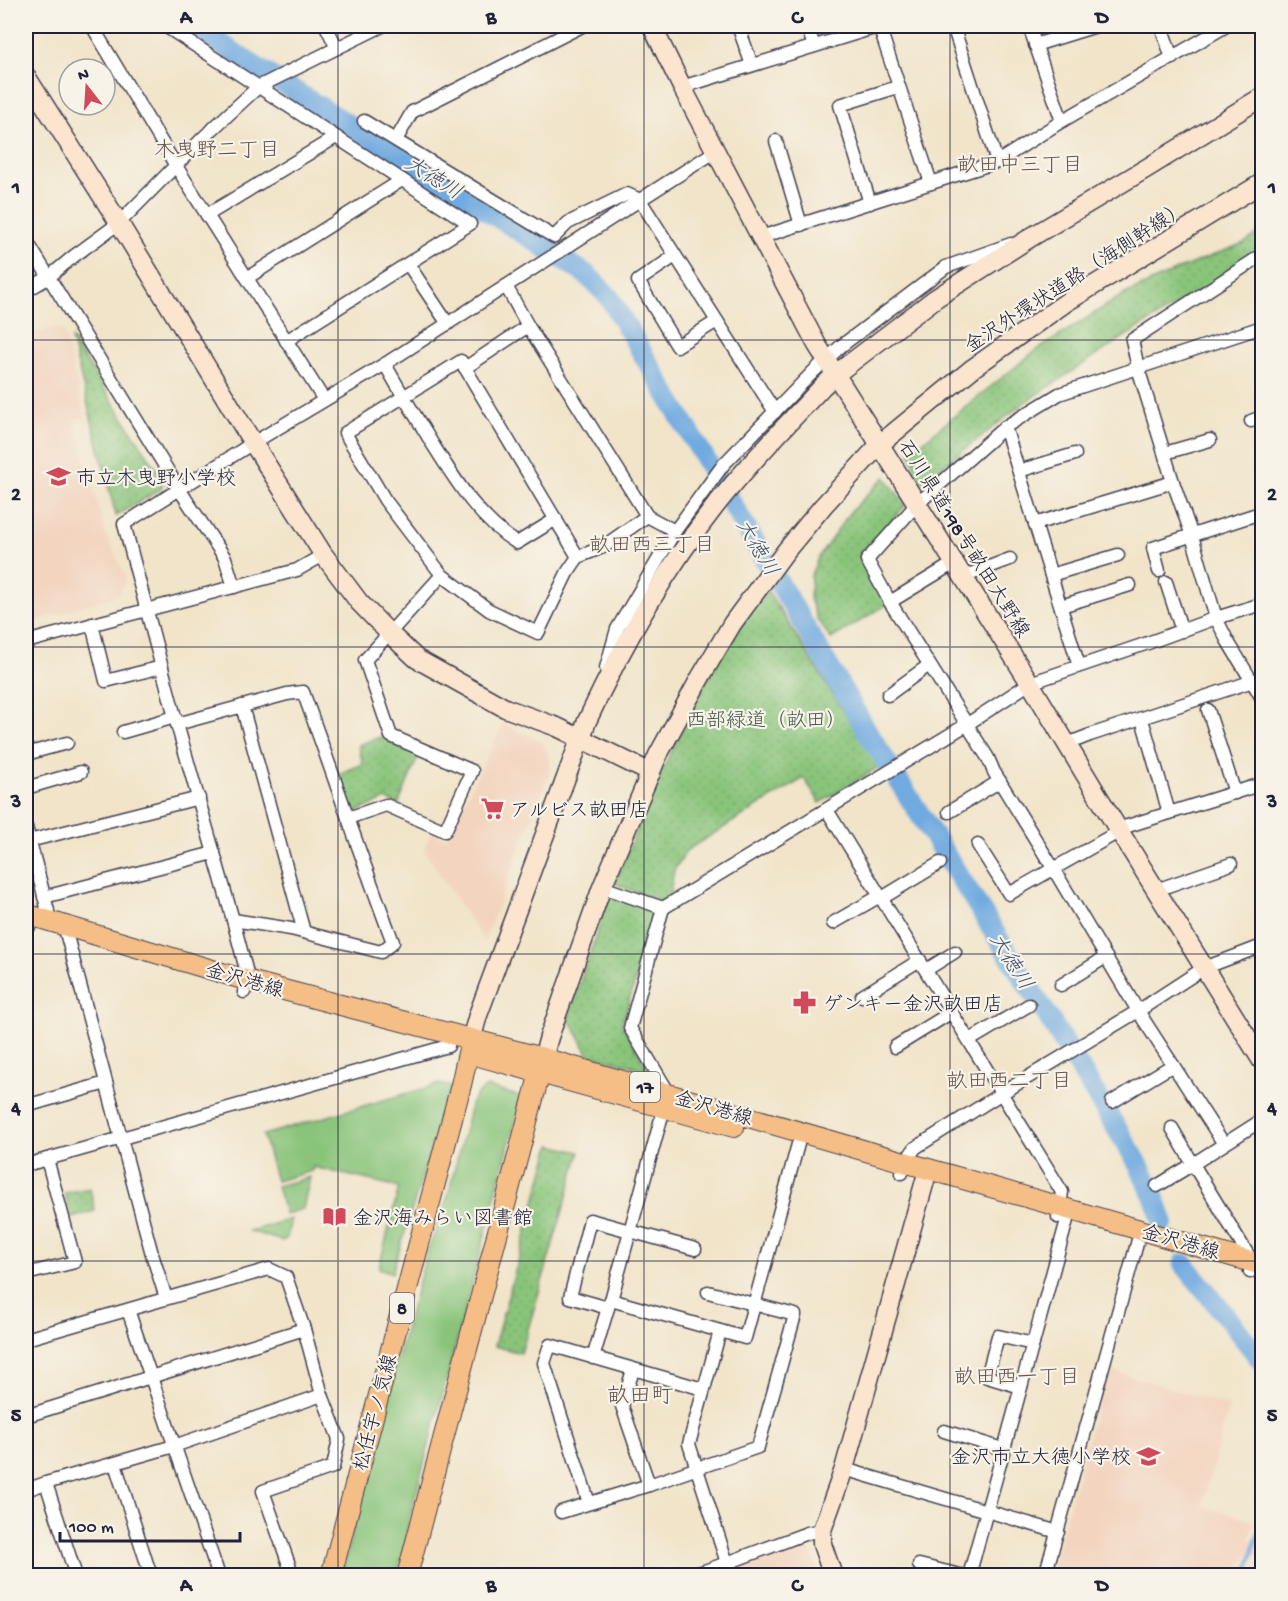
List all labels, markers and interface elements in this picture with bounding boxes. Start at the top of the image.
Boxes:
text: A [179,8,194,31]
text: B [485,8,497,31]
text: C [791,8,805,31]
text: D [1093,8,1109,31]
north arrow [57,57,117,117]
text: N [76,65,92,87]
district label: 木曳野二丁目 [154,139,280,165]
water label: 大徳川 [399,152,466,207]
district label: 畝田中三丁目 [957,153,1083,180]
text: 1 [11,178,20,201]
text: 1 [1267,178,1276,201]
street label: 金沢外環状道路（海側幹線） [961,197,1192,359]
street label: 石川県道198号畝田大野線 [892,436,1033,643]
school or university icon: 市立木曳野小学校 [45,464,71,490]
place label: 市立木曳野小学校 [76,467,236,492]
text: 2 [11,485,21,508]
text: 2 [1267,485,1277,508]
water label: 大徳川 [728,515,783,582]
district label: 畝田西三丁目 [589,534,715,560]
park label: 西部緑道（畝田） [686,710,846,734]
text: 3 [10,792,21,815]
text: 3 [1266,792,1277,815]
supermarket icon: アルビス畝田店 [479,796,505,822]
place label: アルビス畝田店 [510,799,649,824]
water label: 大徳川 [982,929,1037,996]
street label: 金沢港線 [202,959,286,1004]
pharmacy icon: ゲンキー金沢畝田店 [792,990,818,1016]
place label: ゲンキー金沢畝田店 [823,993,1003,1018]
district label: 畝田西二丁目 [946,1070,1072,1096]
road number: 17 [630,1072,660,1102]
street label: 金沢港線 [671,1087,755,1132]
text: 4 [10,1099,21,1122]
text: 4 [1266,1099,1277,1122]
library icon: 金沢海みらい図書館 [322,1204,348,1230]
place label: 金沢海みらい図書館 [353,1207,533,1232]
street label: 金沢港線 [1138,1221,1222,1266]
road number: 8 [390,1293,414,1323]
street label: 松任宇ノ気線 [350,1352,404,1474]
district label: 畝田西一丁目 [954,1366,1080,1392]
district label: 畝田町 [607,1384,673,1411]
text: 5 [11,1406,22,1429]
text: 5 [1267,1406,1278,1429]
school or university icon: 金沢市立大徳小学校 [1136,1443,1162,1469]
place label: 金沢市立大徳小学校 [951,1447,1131,1471]
scale bar [60,1505,240,1543]
text: 100 m [68,1518,114,1539]
text: A [179,1576,194,1599]
text: B [485,1576,497,1599]
text: C [791,1576,805,1599]
text: D [1093,1576,1109,1599]

